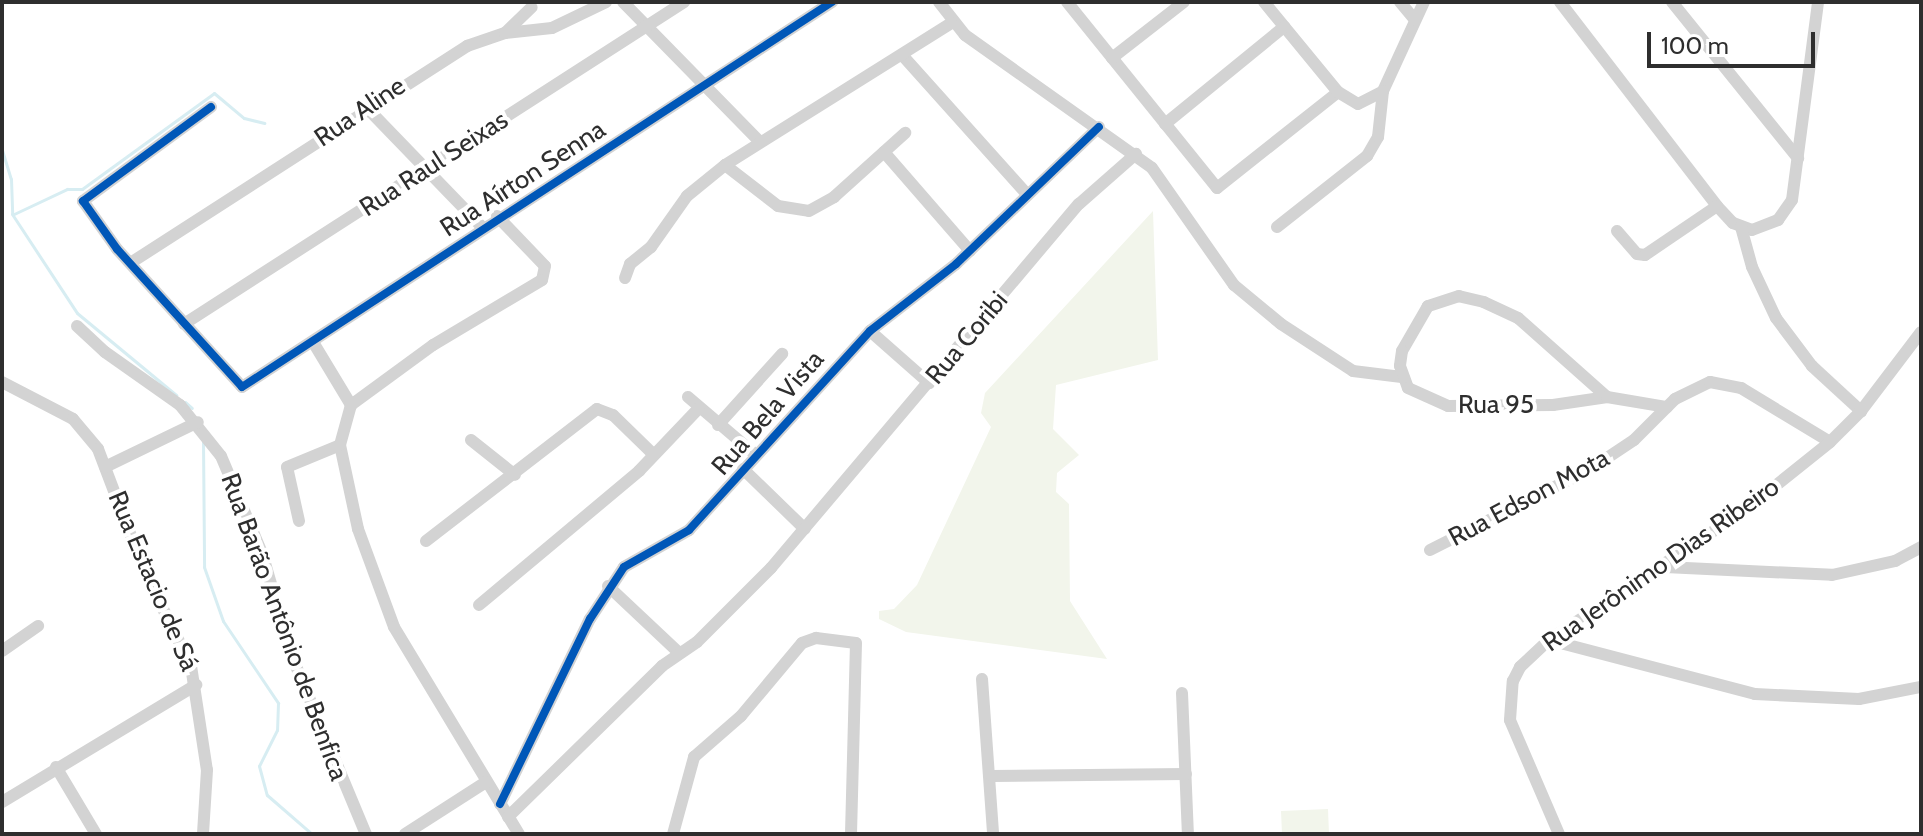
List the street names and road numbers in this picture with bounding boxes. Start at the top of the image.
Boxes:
street label: Rua Aline [309,70,411,154]
street label: Rua Raul Seixas [354,105,514,223]
street label: Rua Aírton Senna [435,114,611,244]
street label: Rua Coribi [919,285,1015,391]
street label: Rua Bela Vista [705,344,831,482]
street label: Rua 95 [1458,389,1534,421]
street label: Rua Edson Mota [1443,443,1615,553]
street label: Rua Barão Antônio de Benfica [214,469,354,785]
street label: Rua Jerônimo Dias Ribeiro [1537,471,1785,659]
street label: Rua Estacio de Sá [101,486,205,676]

